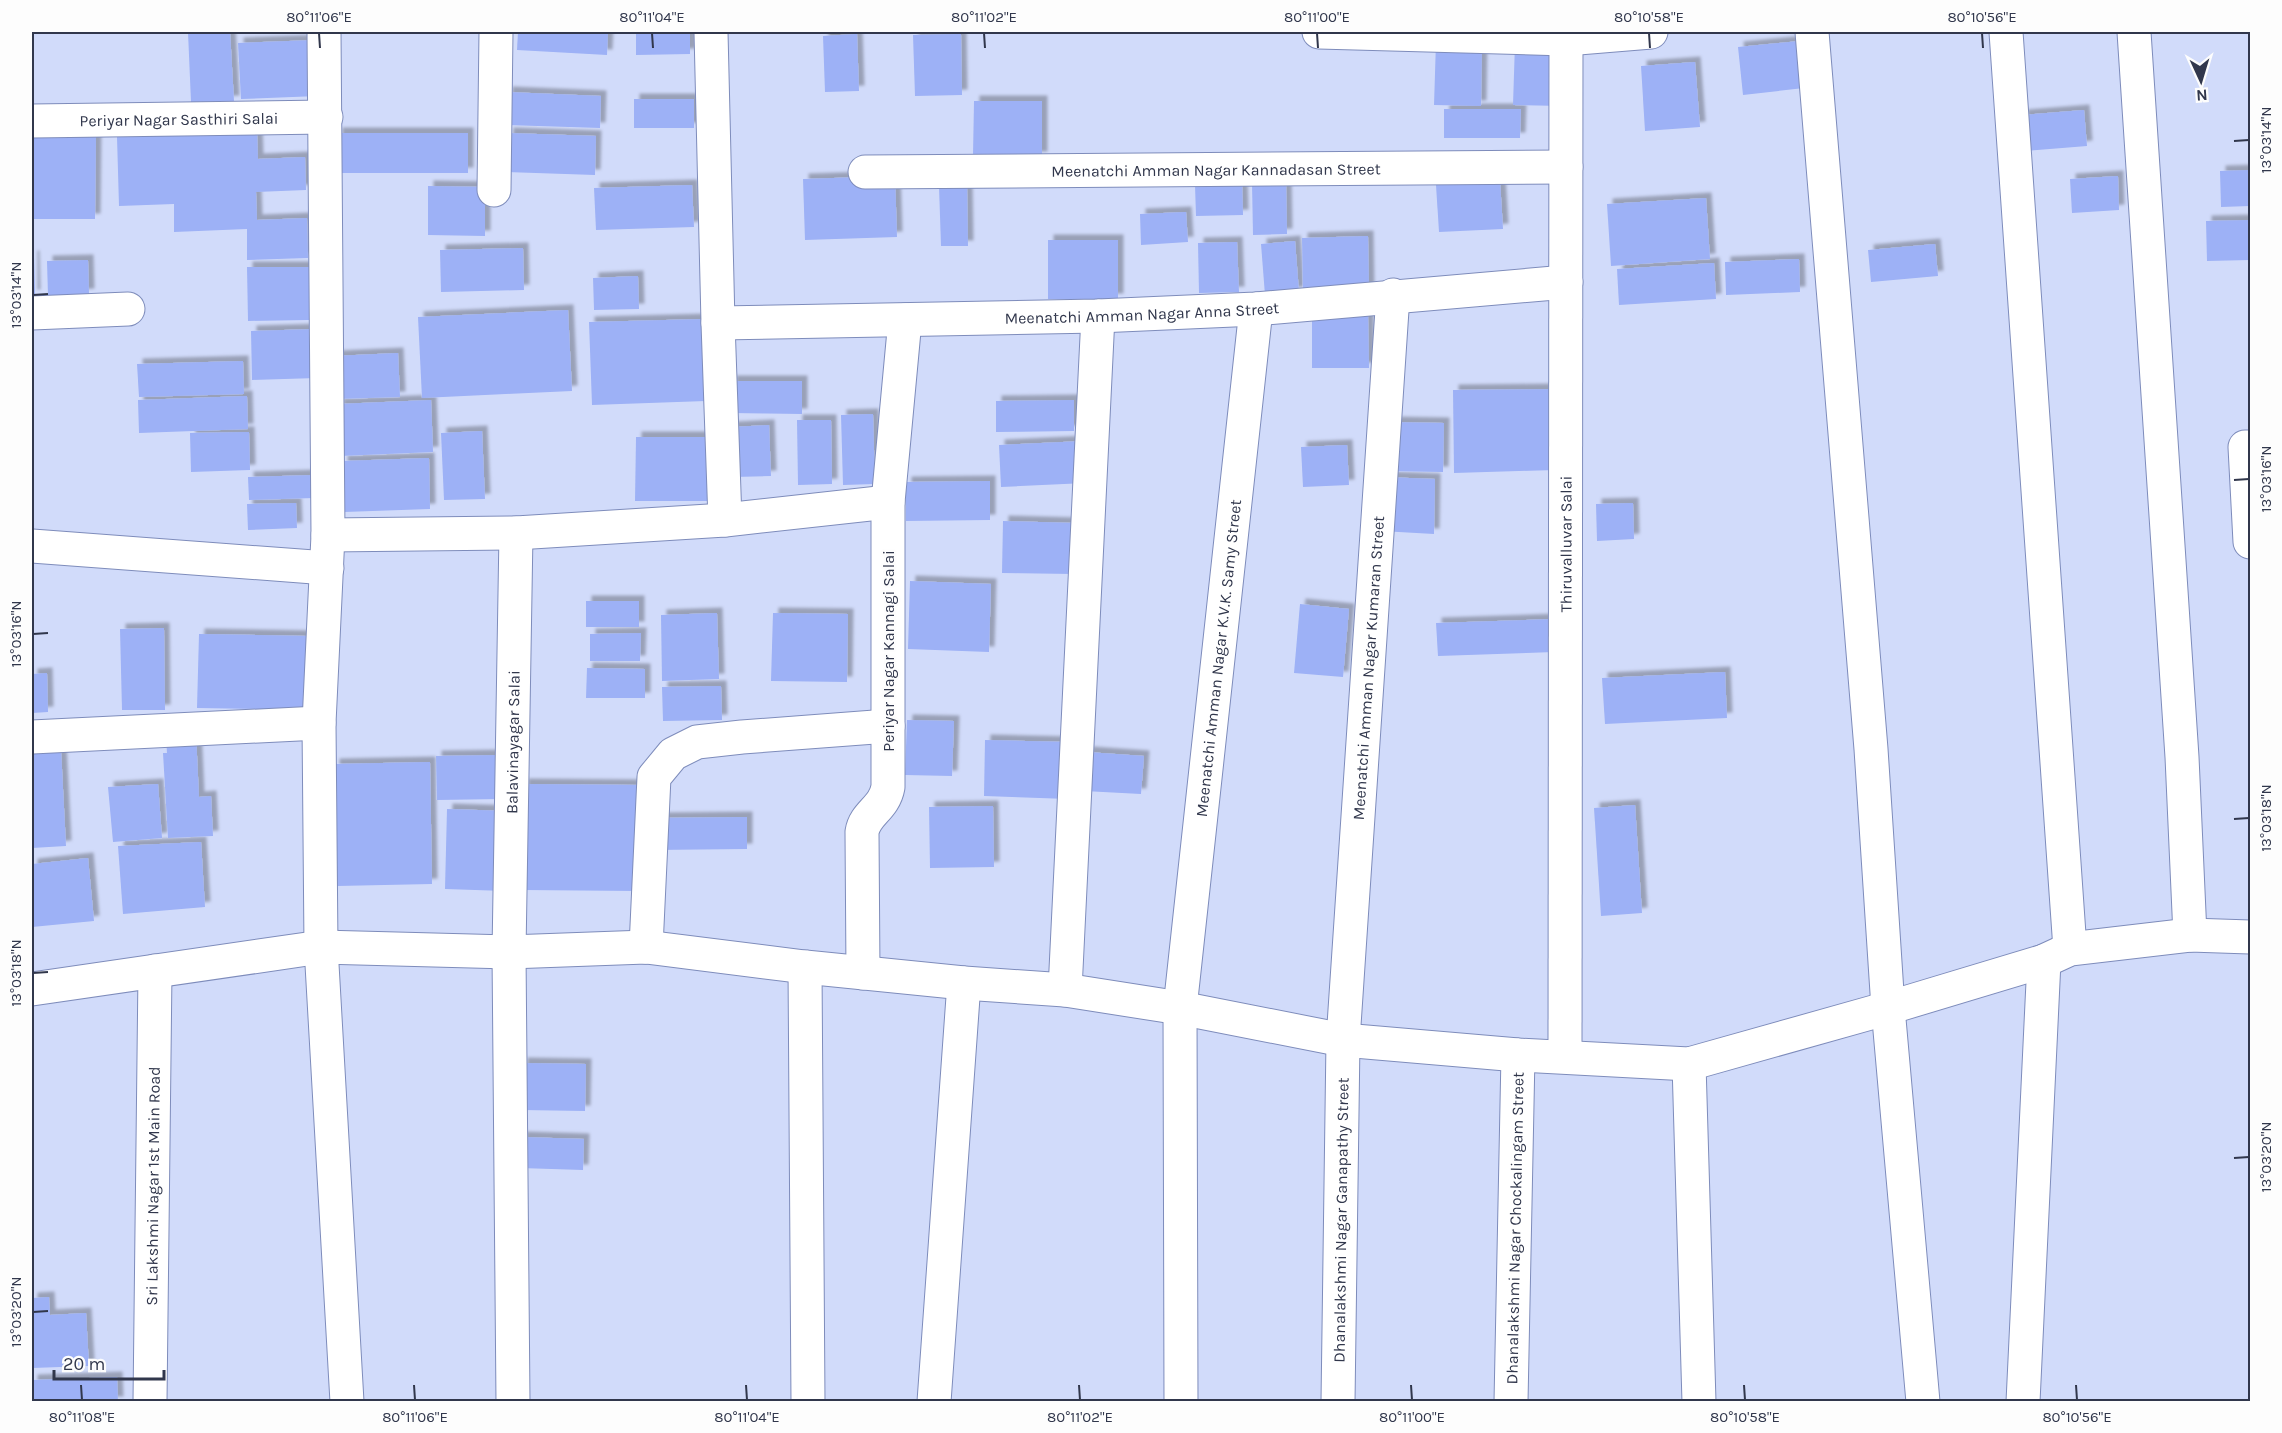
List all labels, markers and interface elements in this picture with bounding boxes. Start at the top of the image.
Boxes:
text: 80°11'06"E [286,8,352,26]
text: 80°11'04"E [619,8,685,26]
text: 80°11'02"E [951,8,1017,26]
text: 80°11'00"E [1284,8,1350,26]
text: 80°10'58"E [1614,8,1684,26]
text: 80°10'56"E [1947,8,2017,26]
north arrow [2171,51,2231,111]
text: N [2196,86,2208,105]
text: 13°03'14"N [2257,107,2275,173]
street label: Periyar Nagar Sasthiri Salai [79,109,279,130]
street label: Meenatchi Amman Nagar Kannadasan Street [1051,159,1381,181]
text: 13°03'14"N [7,262,25,328]
street label: Meenatchi Amman Nagar Anna Street [1004,298,1280,328]
text: 13°03'16"N [2257,445,2275,513]
street label: Thiruvalluvar Salai [1556,476,1576,612]
street label: Meenatchi Amman Nagar K.V.K. Samy Street [1192,498,1245,818]
street label: Meenatchi Amman Nagar Kumaran Street [1349,515,1388,821]
street label: Periyar Nagar Kannagi Salai [879,550,898,752]
text: 13°03'16"N [7,600,25,668]
street label: Balavinayagar Salai [502,670,524,814]
text: 13°03'18"N [2257,784,2275,852]
text: 13°03'18"N [7,939,25,1007]
street label: Sri Lakshmi Nagar 1st Main Road [142,1066,164,1306]
street label: Dhanalakshmi Nagar Chockalingam Street [1502,1072,1528,1384]
street label: Dhanalakshmi Nagar Ganapathy Street [1330,1077,1352,1363]
text: 13°03'20"N [2257,1121,2275,1193]
text: 13°03'20"N [7,1276,25,1348]
scale bar [54,1343,164,1381]
text: 20 m [63,1353,105,1375]
text: 80°11'08"E [49,1408,115,1426]
text: 80°11'06"E [382,1408,448,1426]
text: 80°11'04"E [714,1408,780,1426]
text: 80°11'02"E [1047,1408,1113,1426]
text: 80°11'00"E [1379,1408,1445,1426]
text: 80°10'58"E [1710,1408,1780,1426]
text: 80°10'56"E [2042,1408,2112,1426]

